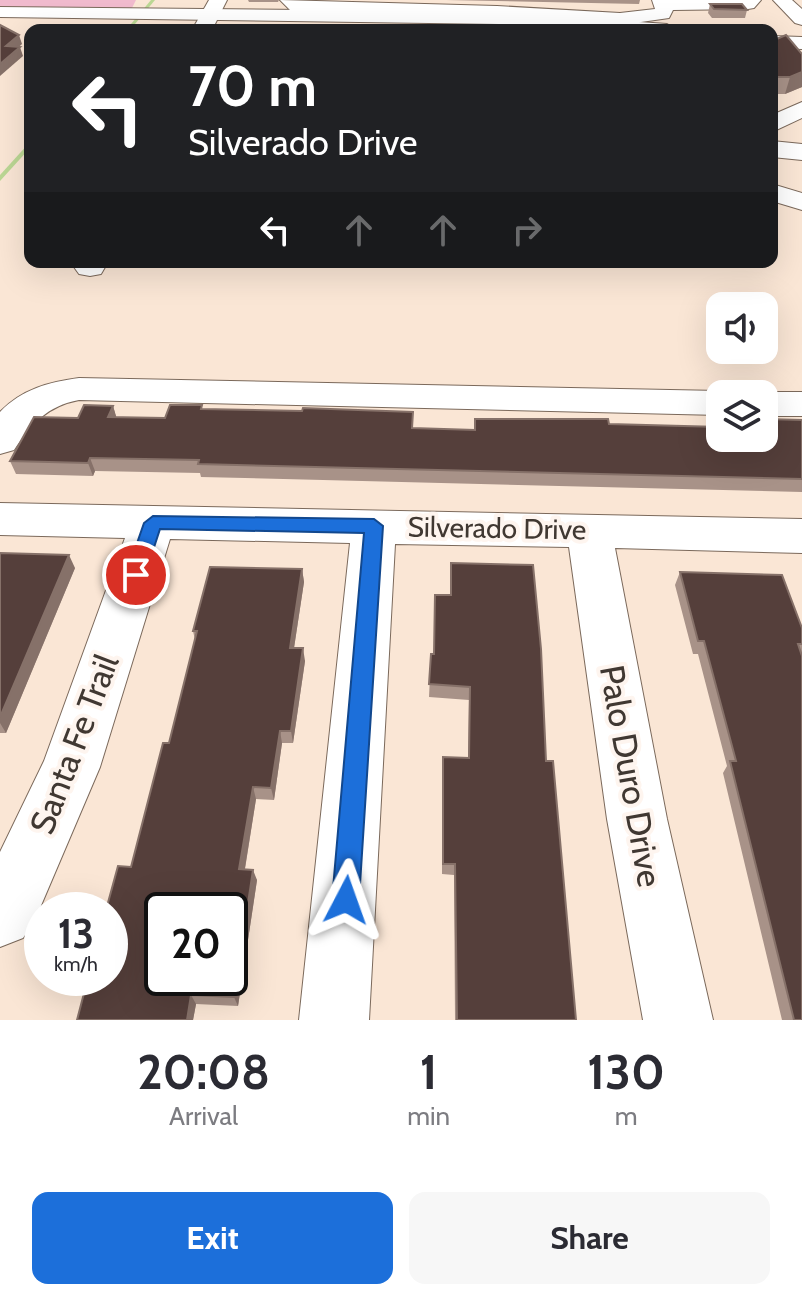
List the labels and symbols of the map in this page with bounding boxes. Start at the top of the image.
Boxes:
street label: Silverado Drive [407,509,587,547]
pin [102,541,170,609]
street label: Santa Fe Trail [21,648,127,840]
street label: Palo Duro Drive [591,662,671,890]
position arrow [304,858,388,942]
speed limit sign: 20 [144,892,248,996]

